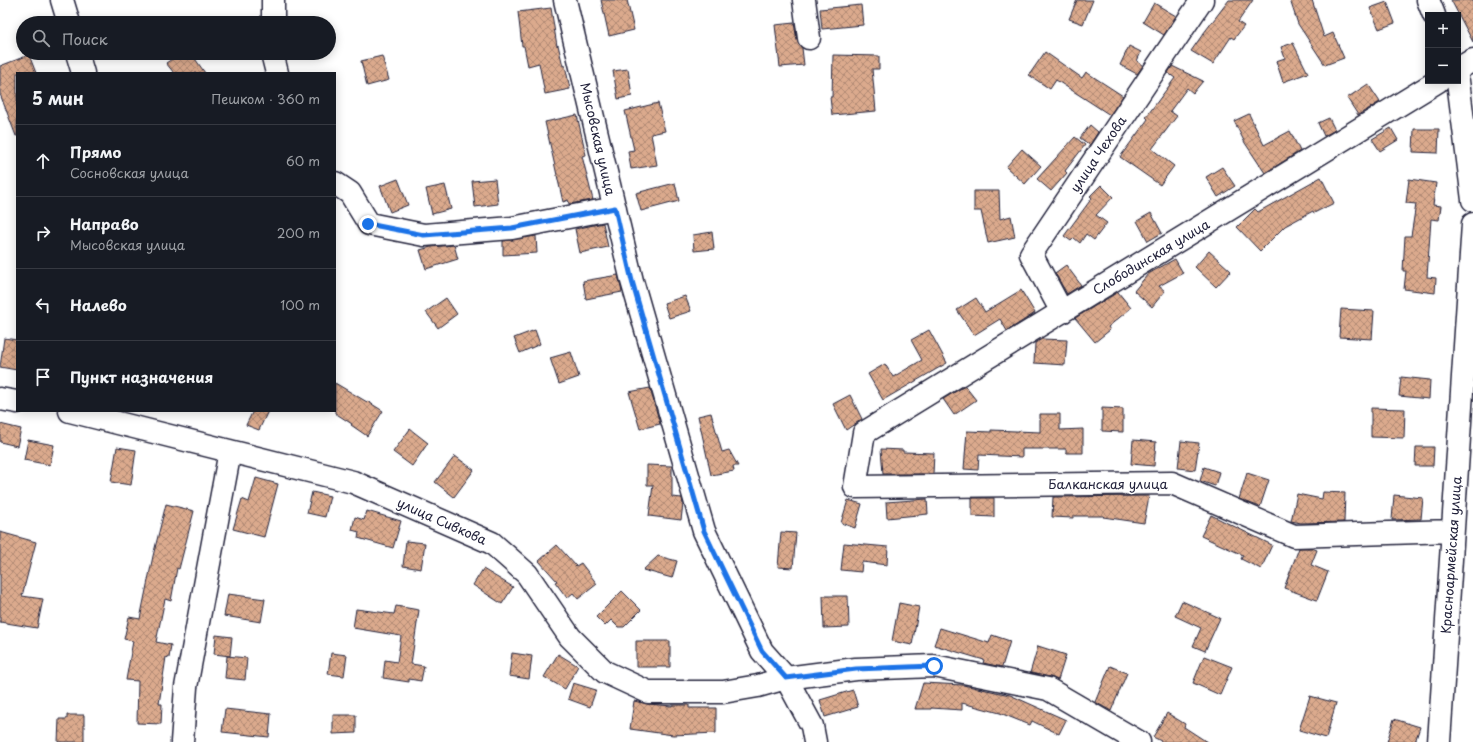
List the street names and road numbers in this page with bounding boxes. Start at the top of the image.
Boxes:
street label: Мысовская улица [576,81,621,198]
street label: улица Чехова [1065,111,1131,196]
street label: Слободинская улица [1089,214,1213,299]
street label: Балканская улица [1048,474,1169,493]
street label: Красноармейская улица [1436,475,1466,634]
street label: улица Сивкова [394,492,491,549]

